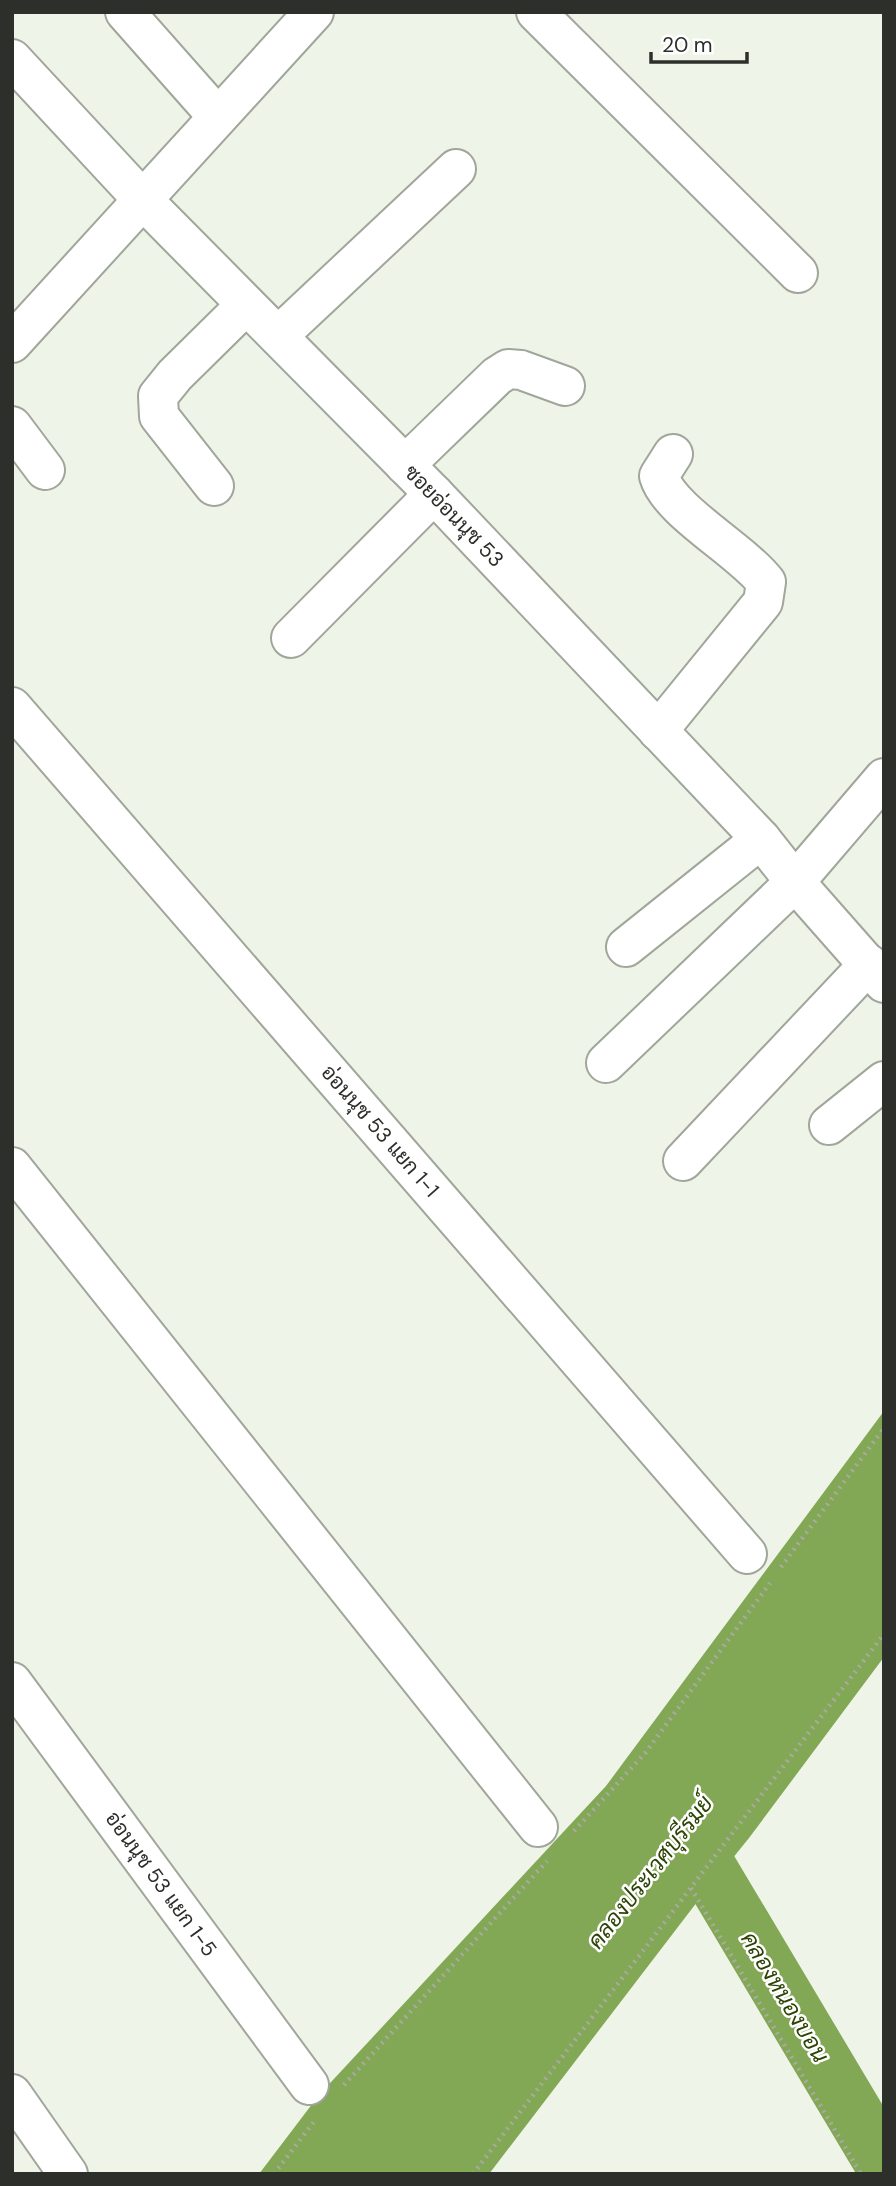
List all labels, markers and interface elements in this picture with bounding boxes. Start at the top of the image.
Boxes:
scale bar [651,21,747,65]
text: 20 m [662,31,713,59]
street label: ซอยอ่อนนุช 53 [398,459,510,573]
street label: อ่อนนุช 53 แยก 1-1 [315,1059,445,1203]
water label: คลองประเวศบุรีรมย์ [580,1786,722,1955]
street label: อ่อนนุช 53 แยก 1-5 [99,1806,223,1962]
water label: คลองหนองบอน [734,1926,836,2068]

